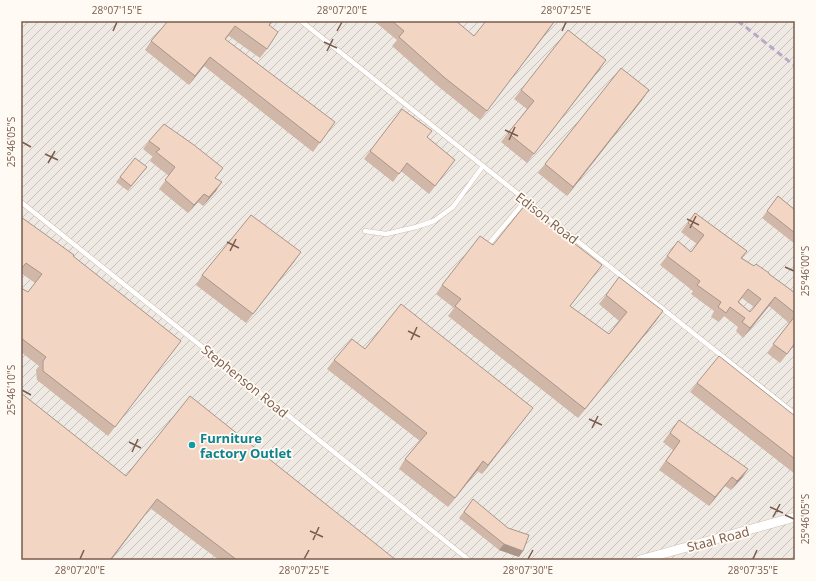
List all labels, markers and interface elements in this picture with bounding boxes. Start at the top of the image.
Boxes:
text: 28°07'15"E [92,3,142,17]
text: 28°07'20"E [317,3,367,17]
text: 28°07'25"E [541,3,591,17]
text: 25°46'05"S [4,117,18,167]
street label: Edison Road [512,188,582,248]
text: 25°46'00"S [798,246,812,296]
street label: Stephenson Road [198,340,292,422]
text: 25°46'10"S [4,365,18,415]
place label: Furniture factory Outlet [200,429,292,462]
marker: Furniture factory Outlet [187,440,197,450]
text: 25°46'05"S [798,494,812,544]
street label: Staal Road [685,522,751,556]
text: 28°07'20"E [55,563,105,577]
text: 28°07'25"E [279,563,329,577]
text: 28°07'30"E [503,563,553,577]
text: 28°07'35"E [728,563,778,577]

